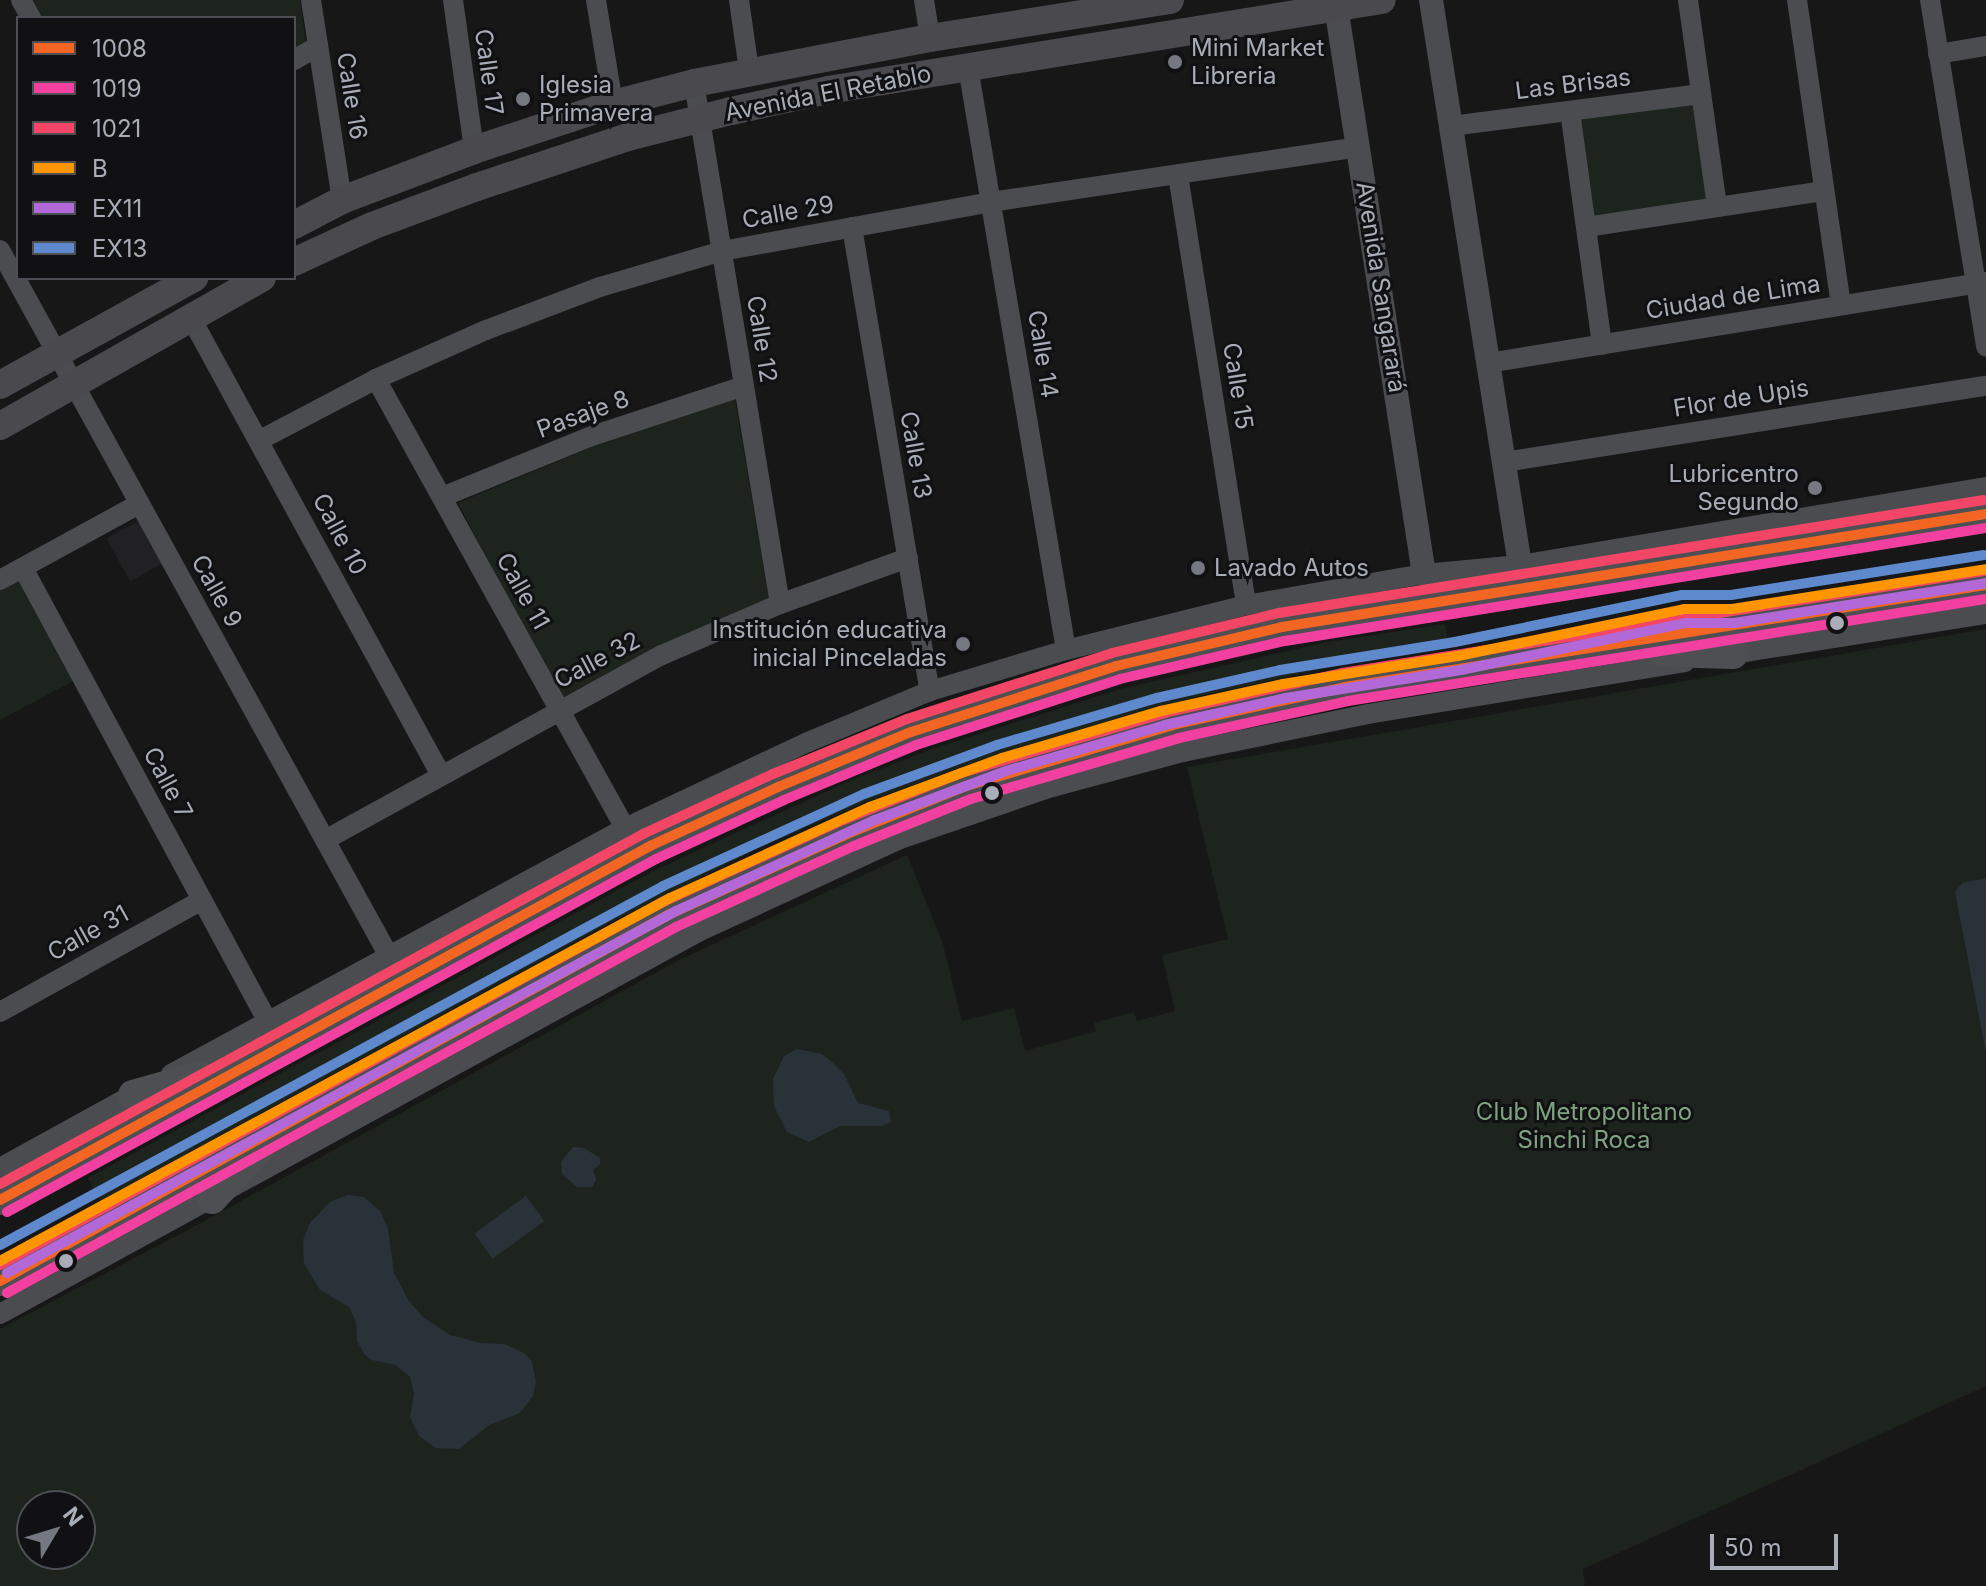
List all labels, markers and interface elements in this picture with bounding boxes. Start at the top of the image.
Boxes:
legend [16,16,296,280]
street label: Calle 17 [469,27,509,117]
text: 1008 [92,34,147,63]
place label: Mini Market Libreria [1191,34,1324,90]
street label: Calle 16 [331,50,373,142]
marker: Mini Market Libreria [1166,53,1184,71]
street label: Avenida El Retablo [723,59,933,127]
street label: Las Brisas [1514,63,1632,105]
place label: Iglesia Primavera [539,71,653,127]
text: 1019 [92,74,142,103]
marker: Iglesia Primavera [514,90,532,108]
text: 1021 [92,114,141,143]
text: B [92,154,108,183]
street label: Avenida Sangarará [1350,179,1412,395]
street label: Calle 29 [740,190,836,234]
text: EX11 [92,194,142,223]
text: EX13 [92,234,147,263]
street label: Ciudad de Lima [1644,269,1822,325]
street label: Calle 12 [741,293,783,385]
street label: Calle 14 [1022,308,1064,400]
street label: Calle 15 [1217,340,1259,432]
street label: Flor de Upis [1671,373,1811,423]
street label: Pasaje 8 [533,384,633,444]
street label: Calle 13 [894,409,938,501]
place label: Lubricentro Segundo [1669,460,1799,516]
marker: Lubricentro Segundo [1806,479,1824,497]
street label: Calle 10 [307,488,373,580]
street label: Calle 11 [490,548,556,634]
street label: Calle 9 [185,550,249,632]
place label: Lavado Autos [1214,554,1369,582]
marker: Lavado Autos [1189,559,1207,577]
unlabelled marker [1829,615,1845,631]
place label: Institución educativa inicial Pinceladas [712,616,947,672]
street label: Calle 32 [549,625,645,695]
marker: Institución educativa inicial Pinceladas [954,635,972,653]
street label: Calle 7 [137,742,199,824]
unlabelled marker [984,785,1000,801]
street label: Calle 31 [43,899,133,967]
park label: Club Metropolitano Sinchi Roca [1476,1098,1692,1154]
unlabelled marker [58,1253,74,1269]
north arrow [16,1490,96,1570]
text: N [58,1502,89,1531]
scale bar [1714,1518,1842,1568]
text: 50 m [1724,1533,1782,1562]

